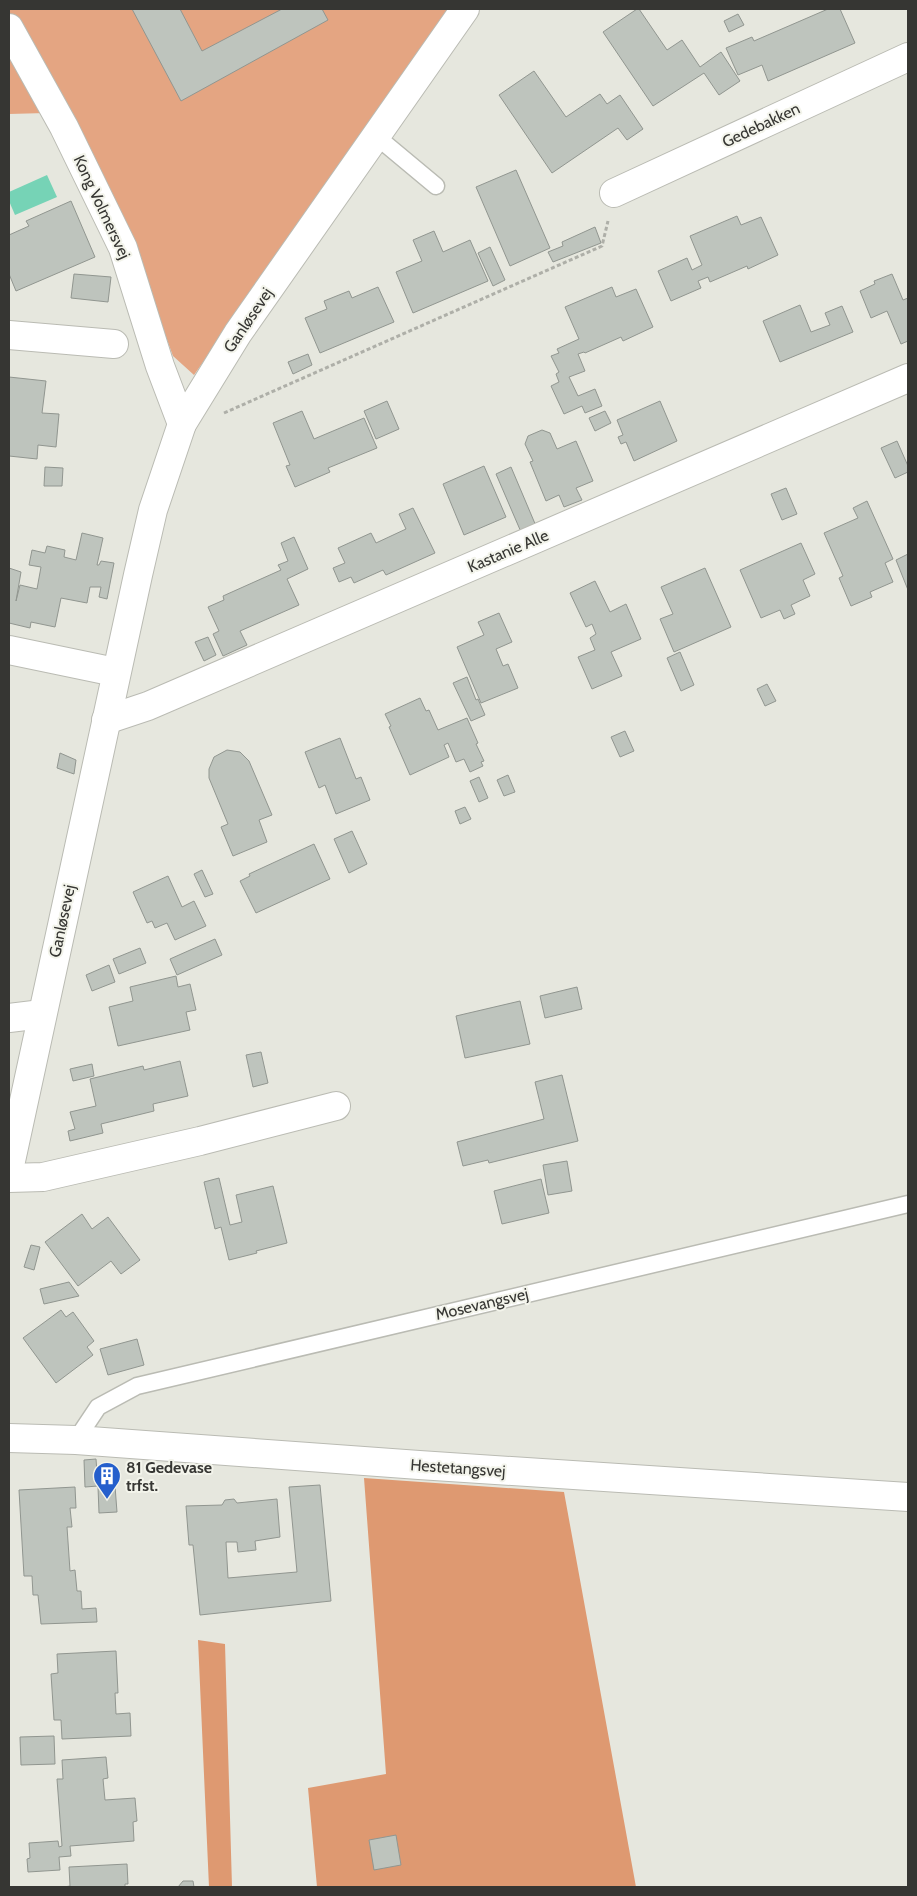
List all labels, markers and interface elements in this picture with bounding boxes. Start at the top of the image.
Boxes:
street label: Gedebakken [719,99,803,151]
street label: Kong Volmersvej [70,152,134,262]
street label: Ganløsevej [219,284,277,356]
street label: Kastanie Alle [465,525,551,577]
street label: Ganløsevej [45,883,79,959]
street label: Mosevangsvej [434,1284,530,1324]
street label: Hestetangsvej [410,1455,506,1481]
place label: 81 Gedevase trfst. [126,1458,212,1495]
building icon: 81 Gedevase trfst. [92,1461,122,1500]

